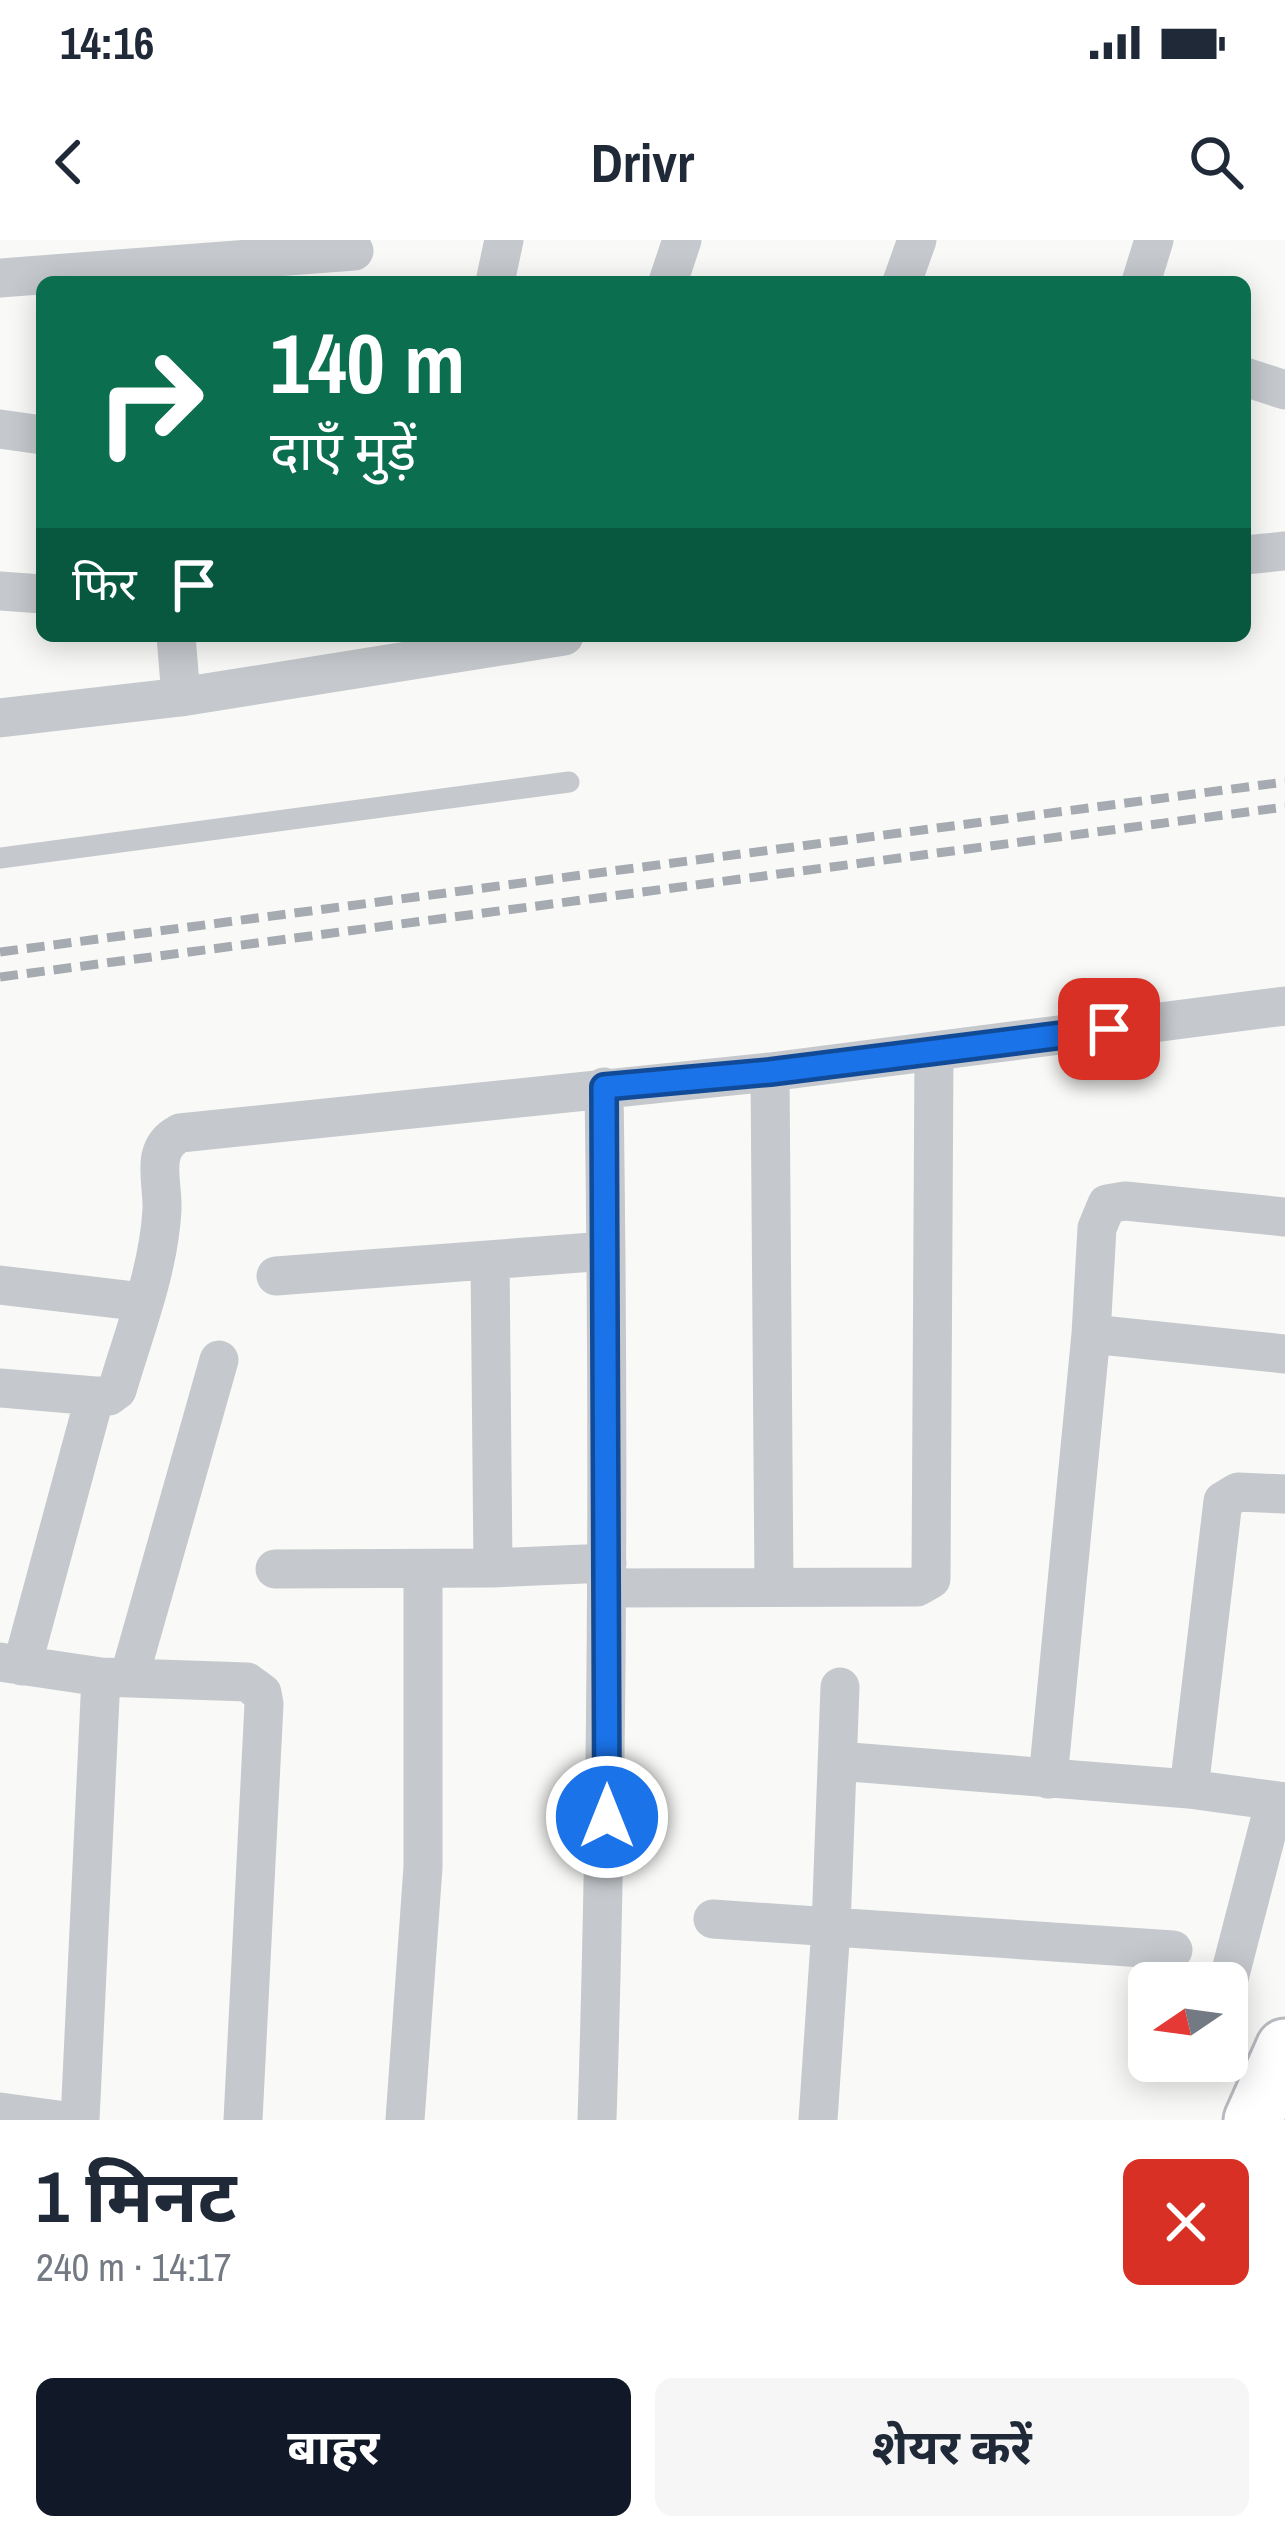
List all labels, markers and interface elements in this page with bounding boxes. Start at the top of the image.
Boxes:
text: 14:16 [60,12,154,73]
text: Drivr [591,126,694,199]
icon: back [36,129,102,195]
icon: search [1183,129,1249,195]
text: 140 m [270,306,465,419]
icon: right [72,324,228,480]
text: दाएँ मुड़ें [270,414,416,487]
icon: arrive [161,552,227,618]
text: फिर [72,553,137,614]
pin [1058,978,1160,1080]
icon: arrive [1076,996,1142,1062]
position arrow [544,1754,670,1880]
north arrow [1128,1962,1248,2082]
map controls [1128,1962,1248,2082]
text: 1 मिनट [36,2147,236,2244]
button: close [1123,2159,1249,2285]
text: 240 m · 14:17 [36,2241,232,2293]
button: बाहर [36,2378,631,2516]
button: शेयर करें [655,2378,1249,2516]

